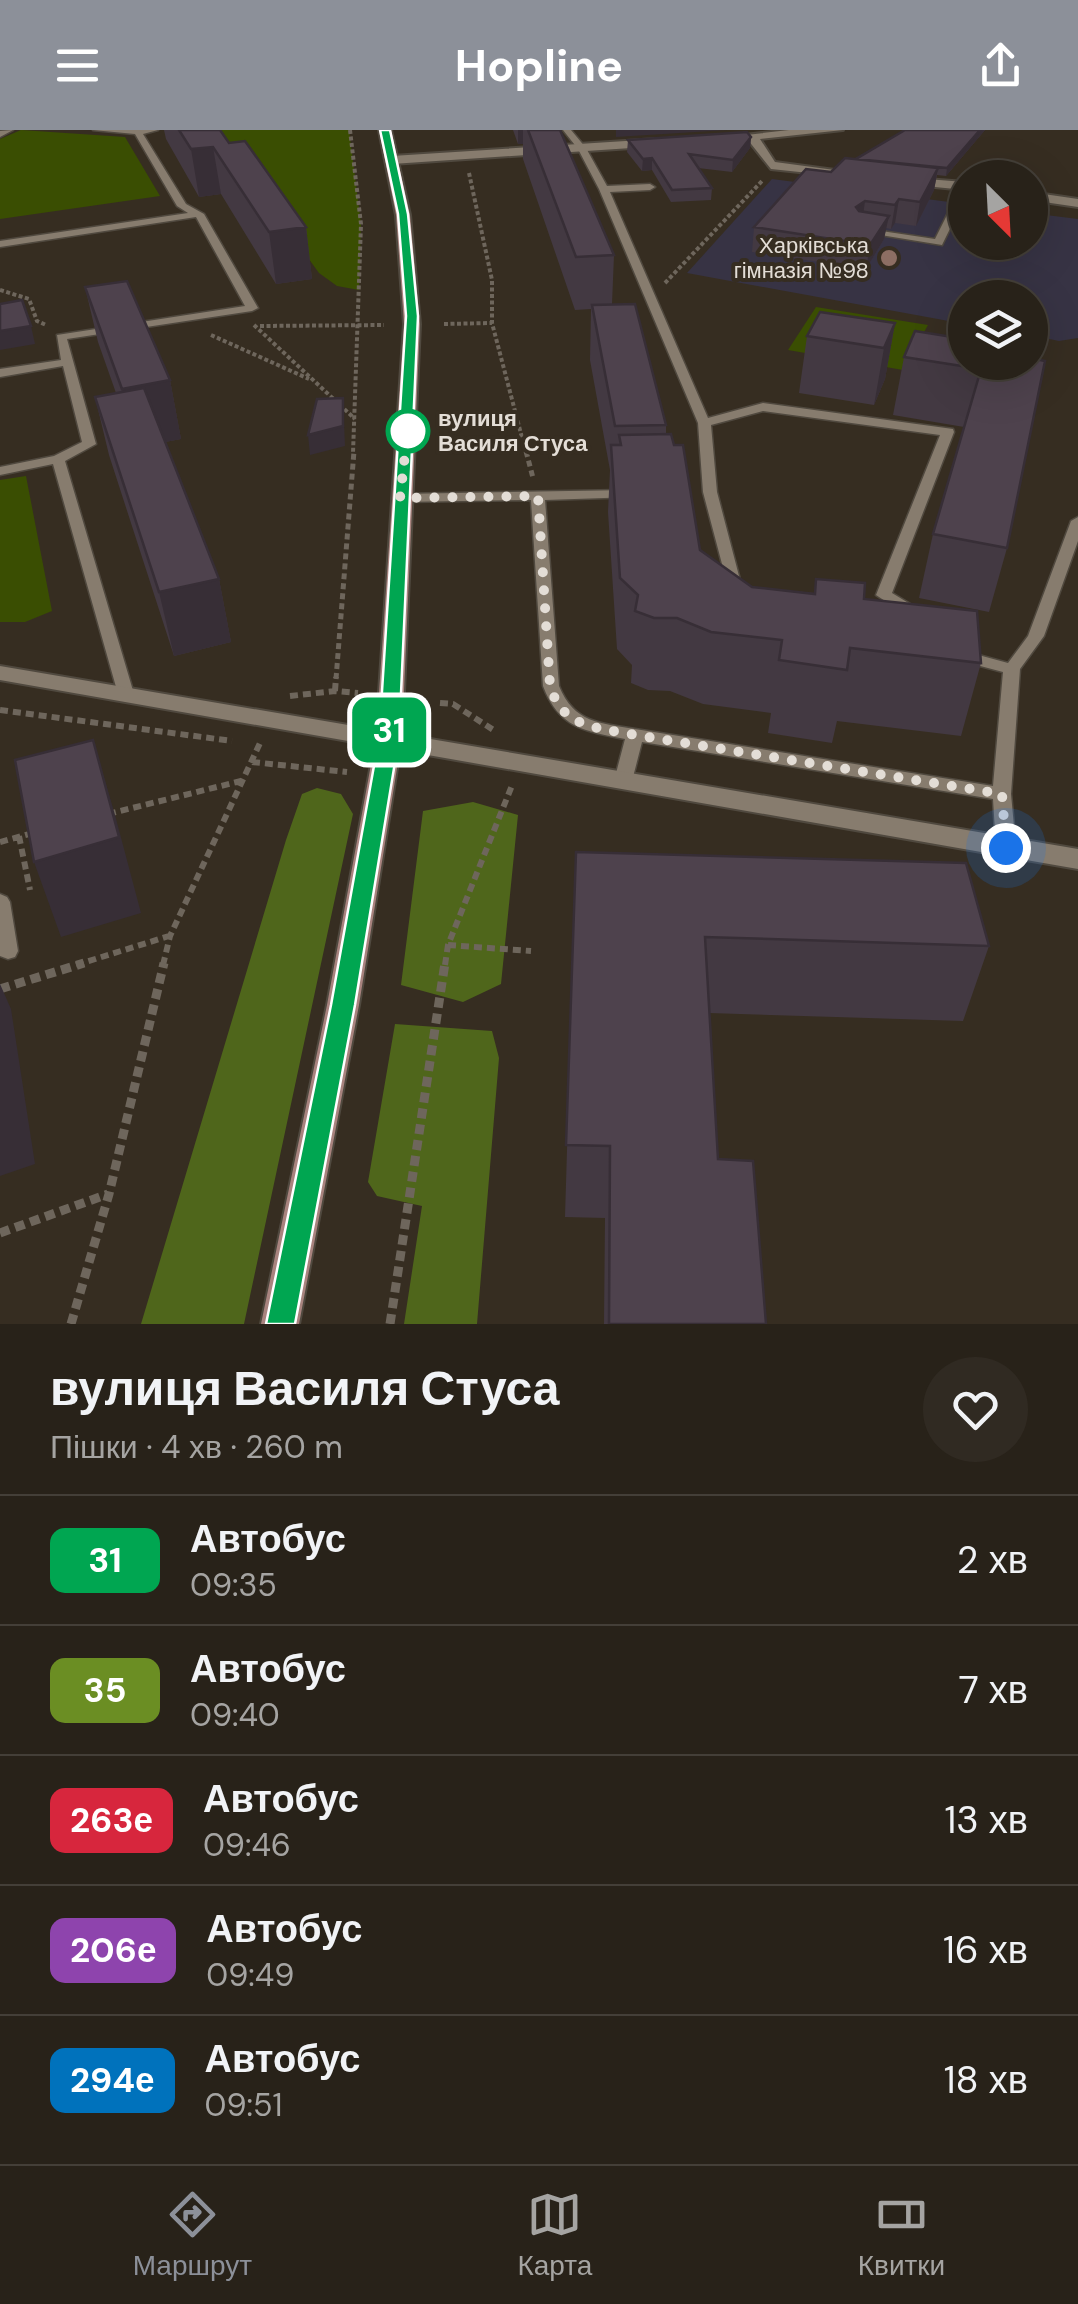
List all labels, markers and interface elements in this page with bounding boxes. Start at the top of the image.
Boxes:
text: Hopline [455,36,623,95]
icon: menu [50,38,105,93]
icon: share [973,38,1028,93]
north arrow [948,160,1048,260]
map controls [948,160,1048,380]
place label: Харківська гімназія №98 [734,231,870,285]
marker: Харківська гімназія №98 [878,247,900,269]
button: layers [948,280,1048,380]
place label: вулиця Василя Стуса [438,404,588,458]
marker: вулиця Василя Стуса [387,410,429,452]
line badge: 31 [344,698,434,762]
text: 31 [372,707,406,753]
your location [981,823,1031,873]
text: вулиця Василя Стуса [50,1357,559,1420]
button: heart [923,1357,1028,1462]
text: Пішки · 4 хв · 260 m [50,1426,343,1468]
text: Автобус [190,1514,346,1564]
text: 2 хв [957,1535,1028,1585]
text: 31 [88,1537,122,1583]
text: 09:35 [190,1564,277,1606]
text: Автобус [190,1644,346,1694]
text: 7 хв [958,1665,1028,1715]
text: 35 [84,1667,126,1713]
text: 09:40 [190,1694,280,1736]
text: Автобус [203,1774,359,1824]
text: 13 хв [944,1795,1028,1845]
text: 263е [70,1797,153,1843]
text: 09:46 [203,1824,291,1866]
text: Автобус [206,1904,362,1954]
text: 16 хв [943,1925,1028,1975]
text: 206е [70,1927,156,1973]
text: 09:49 [206,1954,294,1996]
text: Автобус [205,2034,360,2084]
text: 18 хв [944,2055,1028,2105]
text: 294е [70,2057,155,2103]
text: 09:51 [205,2084,282,2126]
tab: Маршрут [133,2187,252,2284]
tab: Карта [517,2187,592,2284]
tab: Квитки [858,2187,945,2284]

